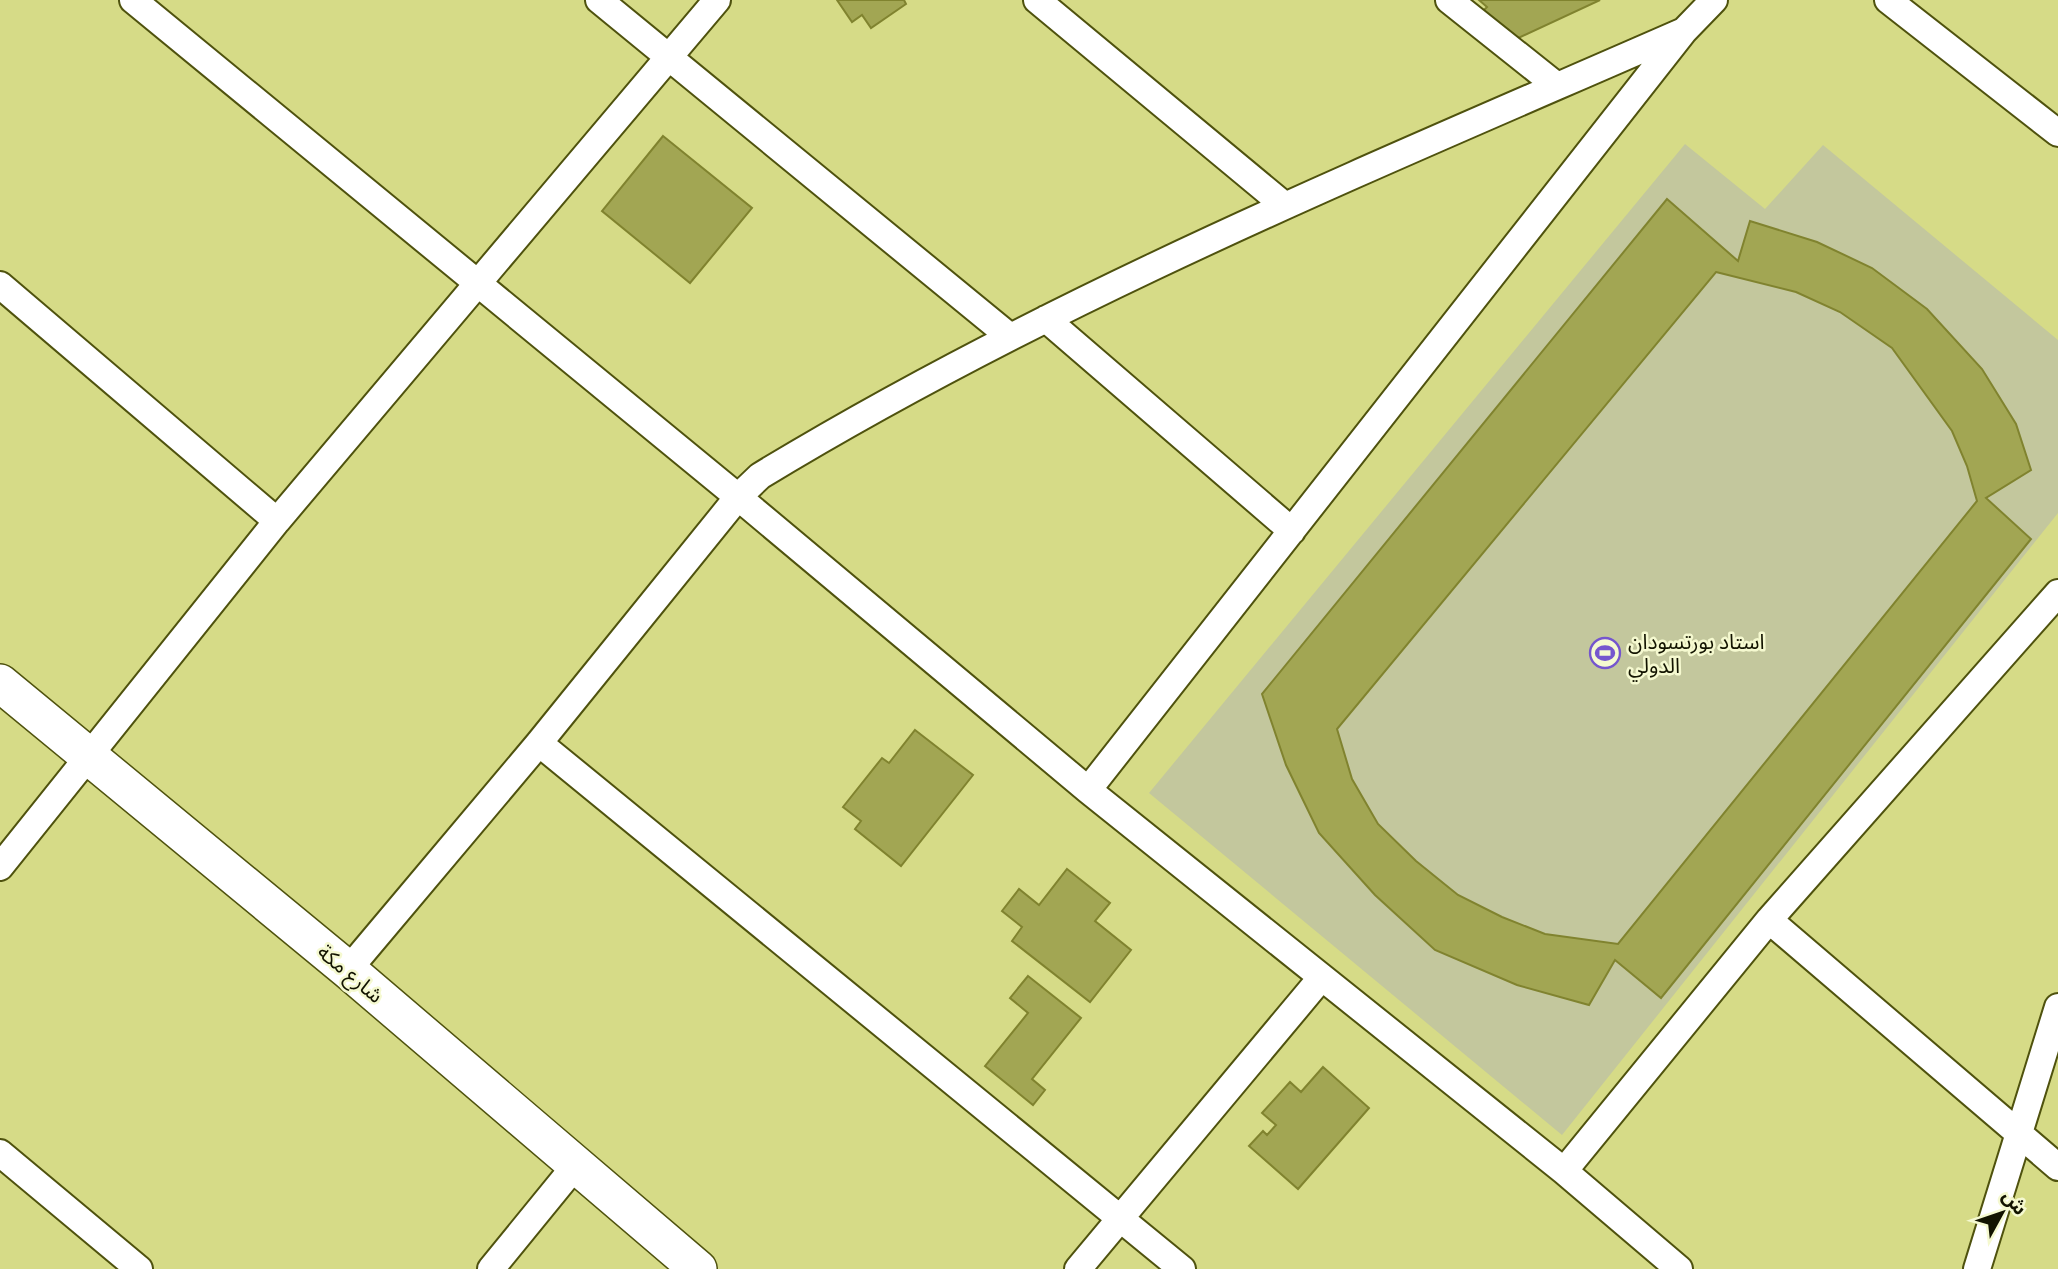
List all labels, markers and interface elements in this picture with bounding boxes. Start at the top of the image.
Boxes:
place label: استاد بورتسودان الدولي [1628,627,1764,682]
sports icon: استاد بورتسودان الدولي [1588,636,1622,670]
street label: شارع مكة [311,937,390,1010]
north arrow [1967,1178,2037,1248]
text: ش [1997,1184,2033,1220]

